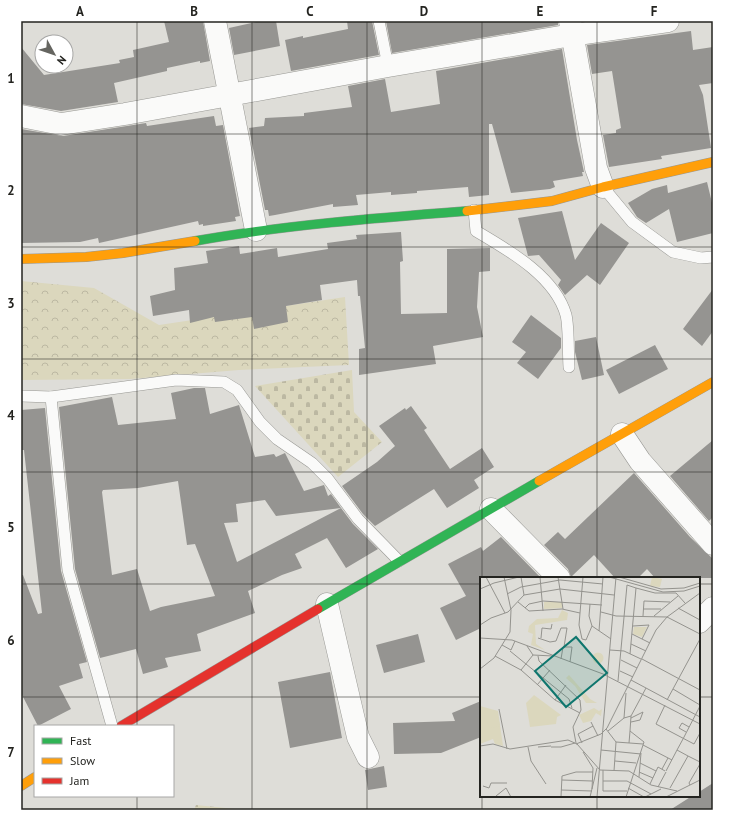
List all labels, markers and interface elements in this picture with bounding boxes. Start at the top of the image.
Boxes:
text: A [76,3,84,20]
text: B [190,3,198,20]
text: C [306,3,314,20]
text: D [420,3,428,20]
text: E [537,3,544,20]
text: F [651,3,658,20]
north arrow [34,34,74,74]
text: N [54,53,69,68]
text: 1 [7,70,15,87]
text: 2 [7,182,15,199]
text: 3 [7,295,15,312]
text: 4 [7,407,15,424]
text: 5 [7,519,15,536]
inset map [480,577,700,797]
text: 6 [7,632,15,649]
legend [34,725,174,797]
text: Fast [70,733,91,748]
text: 7 [7,744,15,761]
text: Slow [70,753,95,768]
text: Jam [69,773,89,788]

